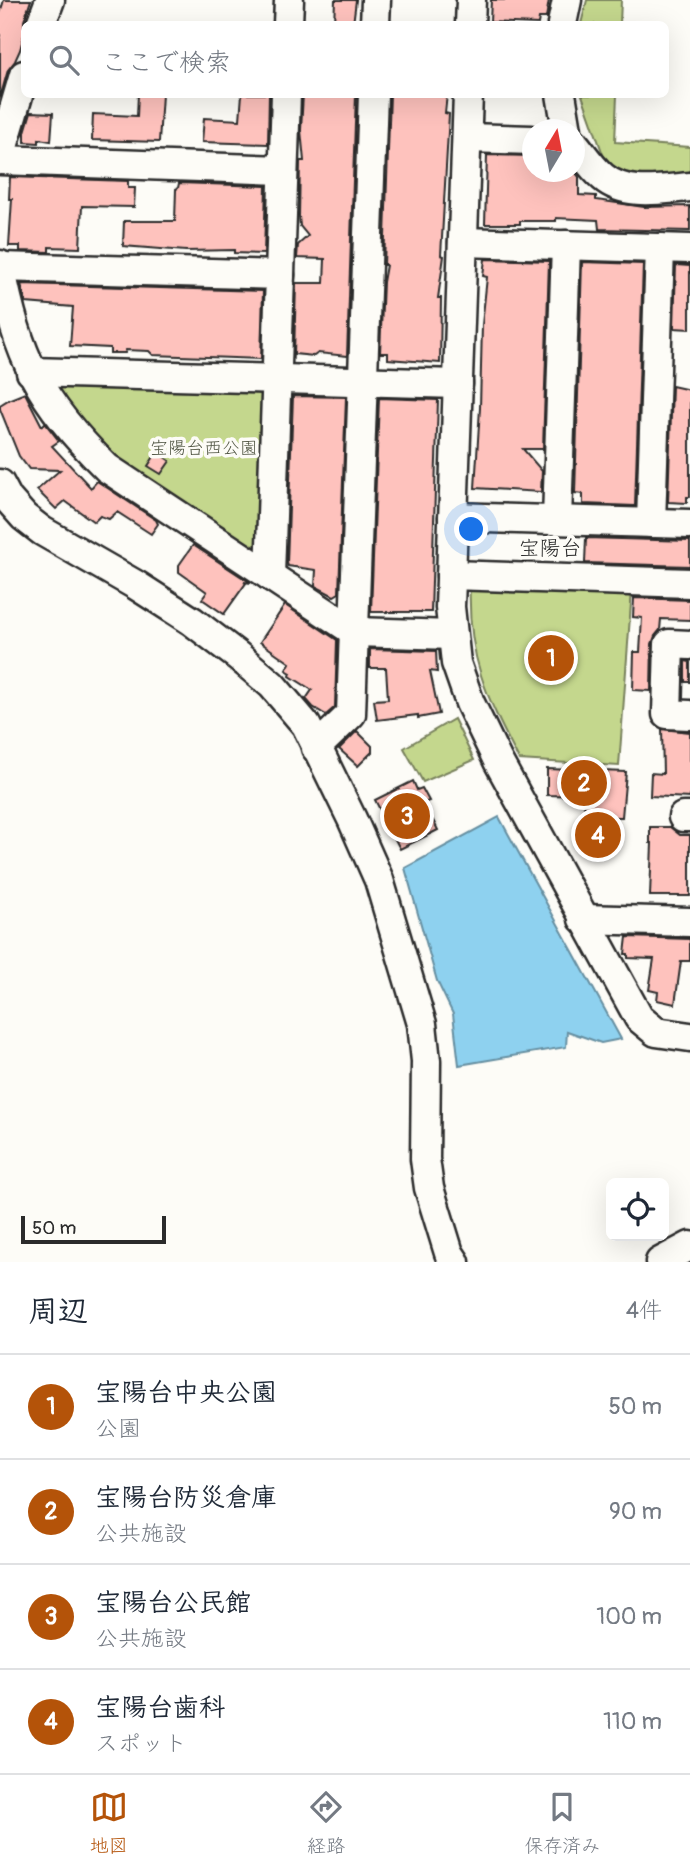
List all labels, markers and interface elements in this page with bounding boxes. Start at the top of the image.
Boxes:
search box [21,21,669,98]
icon: search [45,41,83,79]
text: ここで検索 [101,47,231,79]
north arrow [522,119,585,182]
park label: 宝陽台西公園 [150,437,258,460]
your location [454,512,488,546]
district label: 宝陽台 [519,535,582,562]
pin: 1 [528,632,574,684]
pin: 2 [561,757,607,809]
pin: 3 [384,790,430,842]
pin: 4 [575,809,621,861]
map controls [606,1178,669,1241]
button: locate [606,1178,669,1241]
scale bar [21,1213,166,1245]
text: 50 m [32,1216,76,1240]
text: 周辺 [28,1293,88,1330]
text: 4件 [626,1296,662,1325]
text: 宝陽台中央公園 [95,1377,277,1409]
text: 1 [47,1392,56,1421]
text: 50 m [608,1392,662,1421]
text: 公園 [95,1414,141,1443]
text: 宝陽台防災倉庫 [95,1482,277,1514]
text: 2 [45,1497,57,1526]
text: 90 m [609,1497,662,1526]
text: 公共施設 [95,1519,187,1548]
text: 宝陽台公民館 [95,1587,251,1619]
text: 3 [45,1602,57,1631]
text: 100 m [596,1602,662,1631]
text: 公共施設 [95,1624,187,1653]
text: 宝陽台歯科 [95,1692,225,1724]
text: 4 [44,1707,58,1736]
text: 110 m [603,1707,662,1736]
text: スポット [95,1729,187,1758]
tab: 地図 [90,1788,128,1858]
tab: 経路 [307,1788,345,1858]
tab: 保存済み [524,1788,600,1858]

